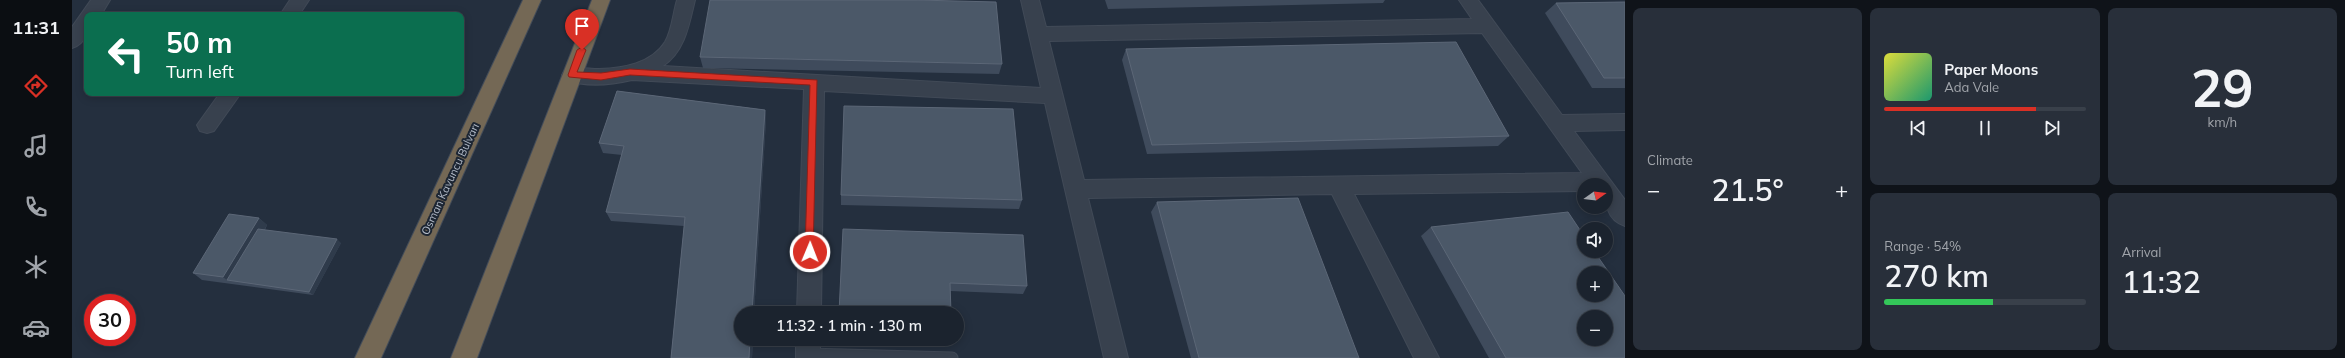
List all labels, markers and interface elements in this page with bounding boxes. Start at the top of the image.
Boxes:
pin [565,9,599,50]
icon: arrive [571,15,593,37]
text: 11:31 [12,16,60,39]
text: 50 m [166,25,232,60]
icon: left [100,28,152,80]
text: 29 [2191,55,2254,120]
text: Turn left [166,60,234,83]
text: Paper Moons [1944,60,2038,79]
icon: directions [22,72,50,100]
text: Ada Vale [1944,79,1999,95]
text: km/h [2208,114,2237,130]
icon: previous [1907,117,1929,139]
icon: pause [1974,117,1996,139]
icon: next [2041,117,2063,139]
street label: Osman Kavuncu Bulvarı [418,121,482,237]
icon: music [22,132,50,160]
text: Climate [1647,152,1693,168]
text: 21.5° [1711,171,1784,209]
text: − [1647,176,1660,204]
text: + [1835,176,1848,204]
north arrow [1577,178,1613,214]
map controls [1577,178,1613,346]
icon: phone [22,193,50,221]
button: sound [1577,222,1613,258]
position arrow [789,231,831,273]
text: Range · 54% [1884,238,1961,254]
text: Arrival [2122,244,2161,260]
icon: climate [22,253,50,281]
text: 270 km [1884,257,1989,295]
text: 11:32 [2122,263,2201,301]
button: + [1577,266,1613,302]
speed limit sign: 30 [84,294,136,346]
button: − [1577,310,1613,346]
icon: car [22,314,50,342]
text: 11:32 · 1 min · 130 m [776,316,922,335]

